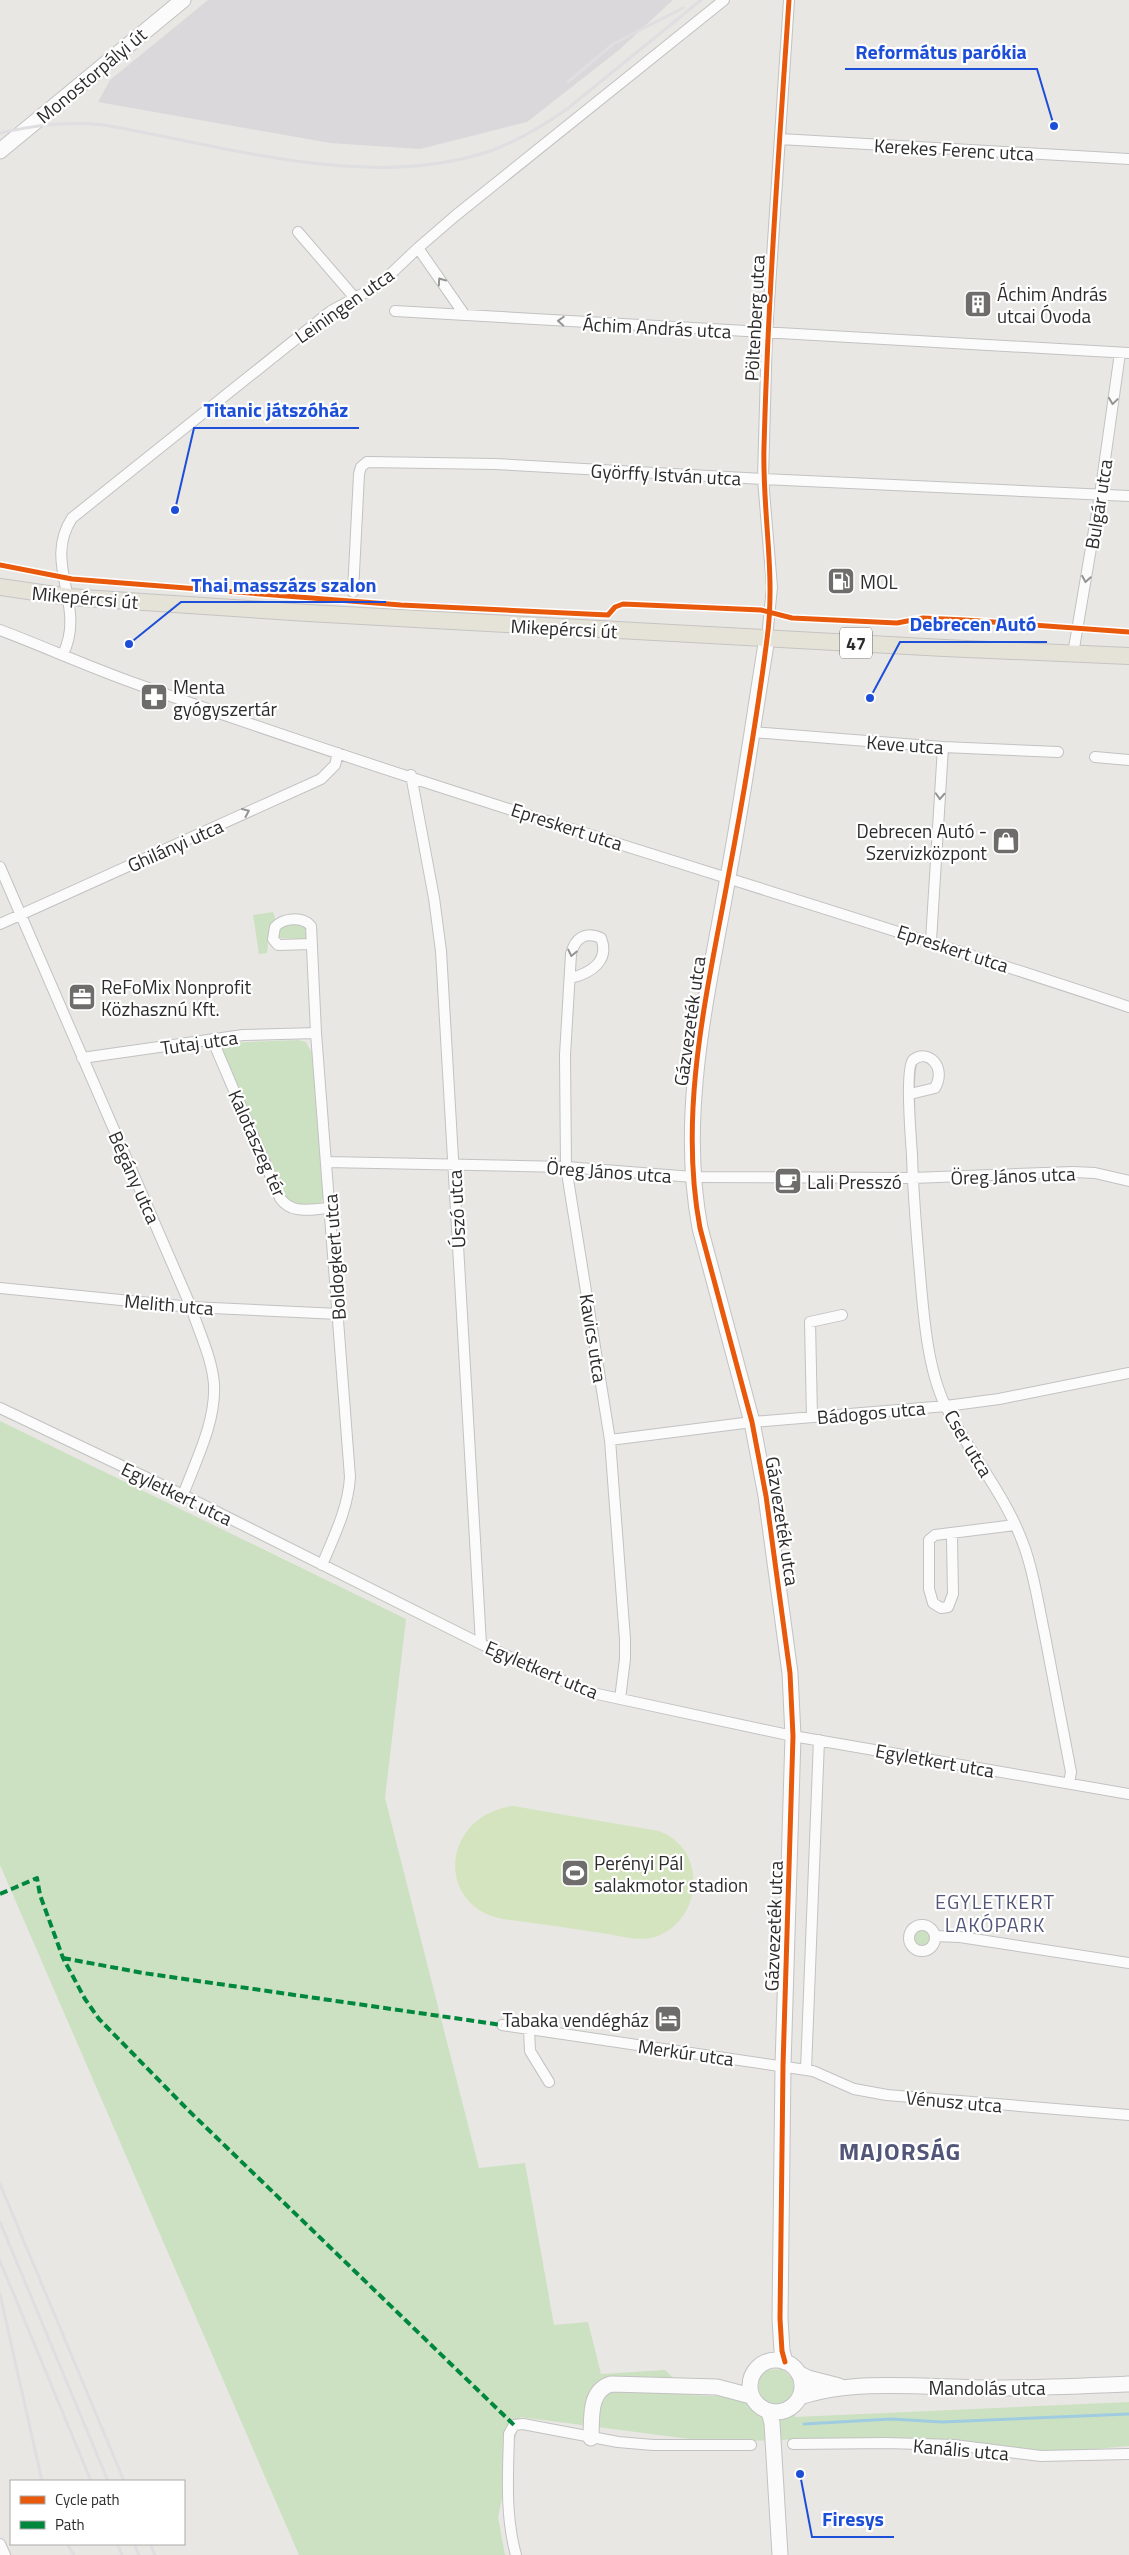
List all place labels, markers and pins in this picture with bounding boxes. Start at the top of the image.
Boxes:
callout: Református parókia [845,34,1037,69]
place label: Áchim András utcai Óvoda [997,279,1108,330]
building icon: Áchim András utcai Óvoda [963,289,993,319]
callout: Titanic játszóház [194,393,359,428]
fuel station icon: MOL [826,566,856,596]
callout: Thai masszázs szalon [181,567,386,602]
place label: MOL [860,567,898,596]
callout: Debrecen Autó [900,607,1047,642]
place label: Menta gyógyszertár [173,672,277,723]
pharmacy icon: Menta gyógyszertár [139,682,169,712]
place label: Debrecen Autó - Szervizközpont [856,816,987,867]
shop icon: Debrecen Autó - Szervizközpont [991,826,1021,856]
place label: ReFoMix Nonprofit Közhasznú Kft. [101,972,251,1023]
office icon: ReFoMix Nonprofit Közhasznú Kft. [67,982,97,1012]
cafe icon: Lali Presszó [773,1166,803,1196]
place label: Lali Presszó [807,1167,902,1196]
place label: Perényi Pál salakmotor stadion [594,1848,748,1899]
sports icon: Perényi Pál salakmotor stadion [560,1858,590,1888]
hotel icon: Tabaka vendégház [653,2004,683,2034]
place label: Tabaka vendégház [502,2005,649,2034]
callout: Firesys [812,2502,894,2537]

